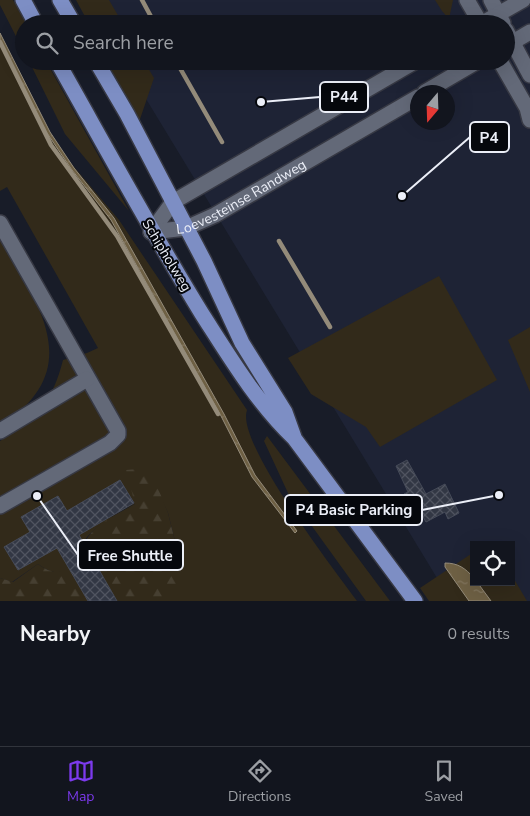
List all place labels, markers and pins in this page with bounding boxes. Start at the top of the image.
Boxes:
callout: P44 [320,82,368,112]
callout: P4 [470,122,509,152]
callout: P4 Basic Parking [285,495,422,525]
callout: Free Shuttle [78,540,183,570]

